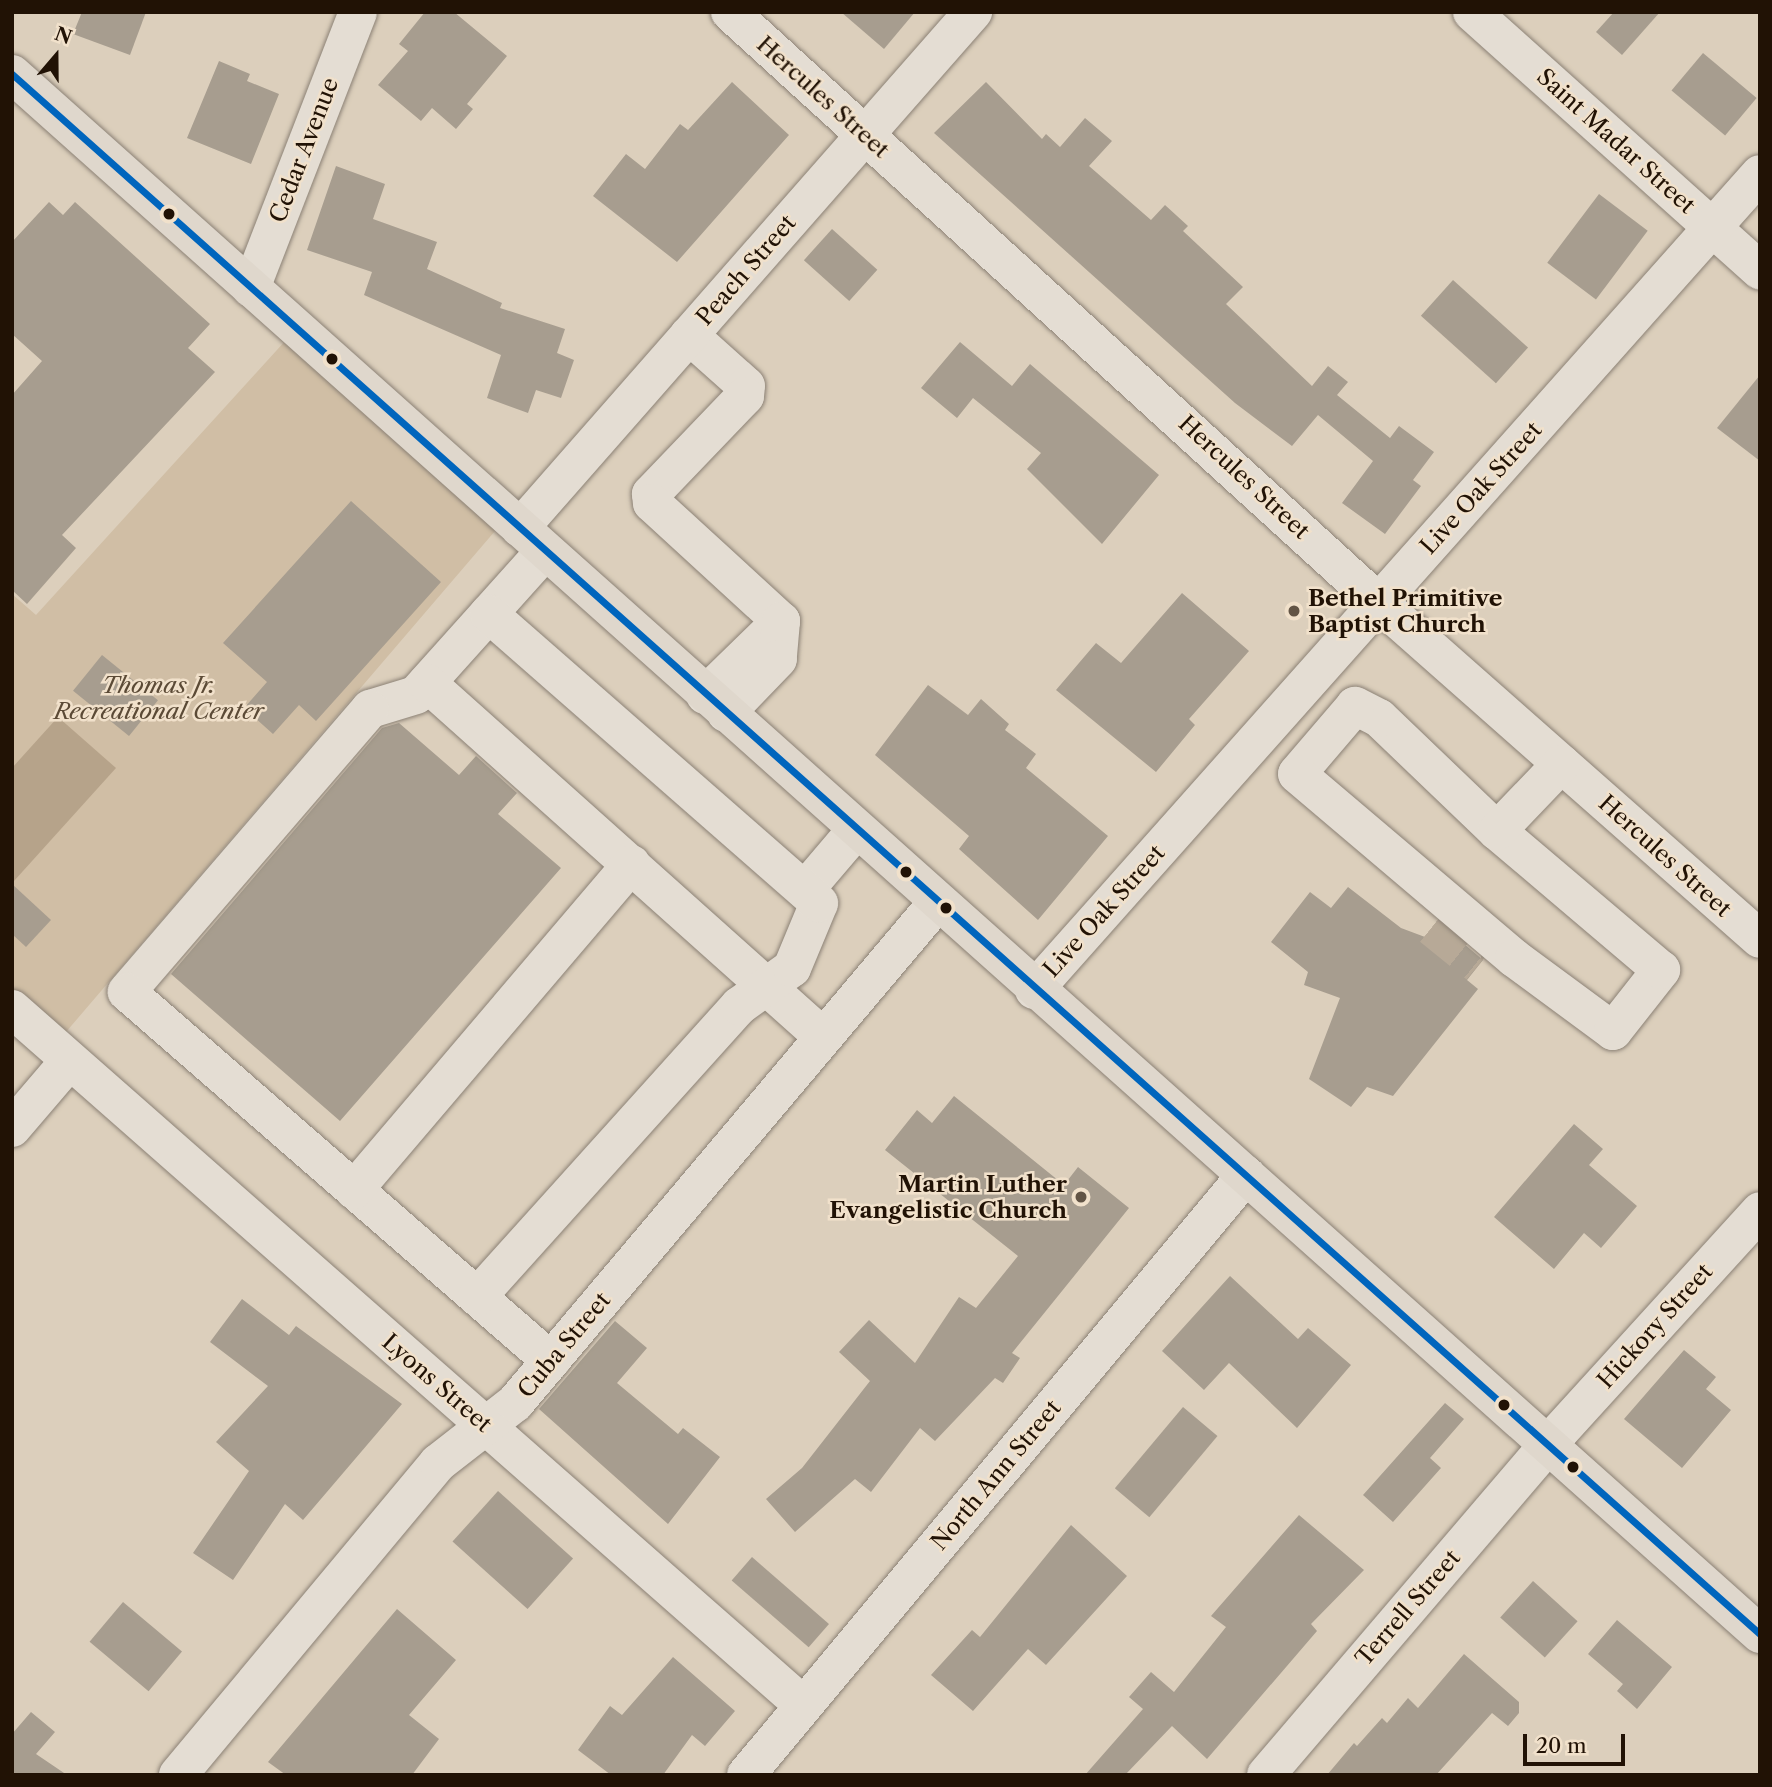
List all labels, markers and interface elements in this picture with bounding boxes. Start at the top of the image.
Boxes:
north arrow [21,21,91,91]
text: N [52,22,75,49]
street label: Hercules Street [751,30,895,164]
street label: Saint Madar Street [1531,63,1701,219]
street label: Cedar Avenue [263,73,345,227]
unlabelled marker [162,207,176,221]
street label: Peach Street [691,209,801,331]
unlabelled marker [325,352,339,366]
street label: Hercules Street [1173,409,1315,545]
street label: Live Oak Street [1414,416,1548,560]
place label: Bethel Primitive Baptist Church [1308,584,1502,638]
marker: Bethel Primitive Baptist Church [1286,603,1302,619]
park label: Thomas Jr. Recreational Center [54,671,264,725]
street label: Hercules Street [1593,789,1737,923]
street label: Live Oak Street [1037,839,1171,983]
unlabelled marker [899,865,913,879]
unlabelled marker [939,901,953,915]
place label: Martin Luther Evangelistic Church [829,1170,1067,1224]
marker: Martin Luther Evangelistic Church [1073,1189,1089,1205]
street label: Hickory Street [1592,1258,1718,1394]
street label: Cuba Street [512,1287,616,1403]
street label: Lyons Street [377,1328,497,1438]
street label: North Ann Street [925,1394,1067,1556]
unlabelled marker [1497,1398,1511,1412]
unlabelled marker [1566,1460,1580,1474]
street label: Terrell Street [1350,1544,1466,1672]
scale bar [1527,1720,1628,1764]
text: 20 m [1536,1733,1587,1758]

